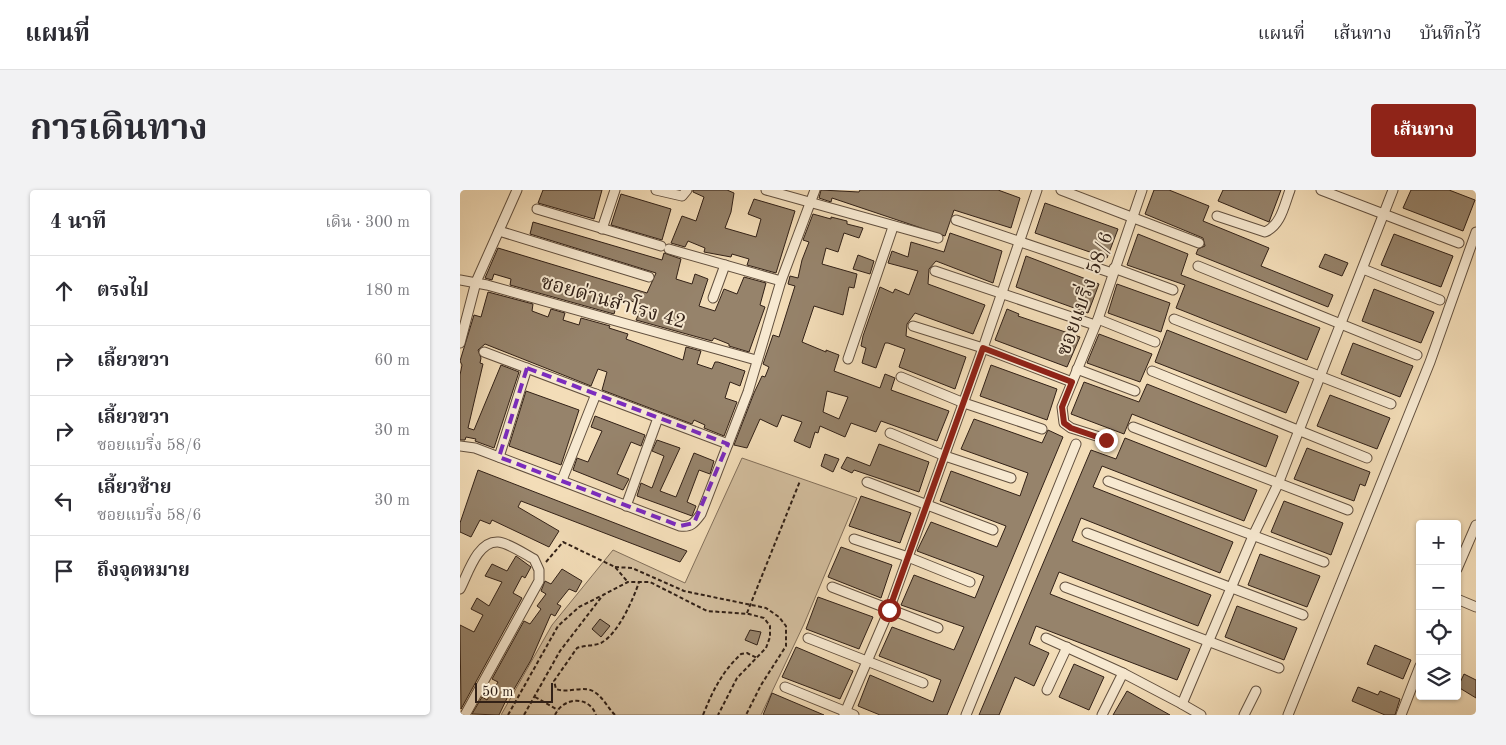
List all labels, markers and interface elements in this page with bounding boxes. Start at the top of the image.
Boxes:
text: แผนที่ [25,23,90,47]
text: แผนที่ [1258,25,1305,43]
text: เส้นทาง [1333,25,1392,43]
text: บันทึกไว้ [1420,25,1481,43]
button: เส้นทาง [1371,104,1476,157]
text: การเดินทาง [30,112,208,147]
text: 4 นาที [50,212,106,233]
text: เดิน · 300 m [325,215,410,231]
street label: ซอยแบริ่ง 58/6 [1048,227,1118,359]
street label: ซอยด่านสำโรง 42 [538,267,689,333]
icon: ahead [50,277,78,305]
text: ตรงไป [97,282,149,301]
text: 180 m [365,283,410,299]
icon: right [50,347,78,375]
text: เลี้ยวขวา [97,352,169,371]
text: 60 m [374,353,410,369]
text: เลี้ยวขวา [97,409,169,428]
icon: right [50,417,78,445]
text: 30 m [374,423,410,439]
route end [1095,429,1118,452]
text: ซอยแบริ่ง 58/6 [97,438,201,454]
text: เลี้ยวซ้าย [97,479,171,498]
icon: left [50,487,78,515]
text: 30 m [374,493,410,509]
text: ซอยแบริ่ง 58/6 [97,508,201,524]
map controls [1416,520,1461,700]
button: + [1416,520,1461,565]
icon: arrive [50,557,78,585]
text: ถึงจุดหมาย [97,562,190,581]
button: − [1416,565,1461,610]
route start [878,599,901,622]
button: locate [1416,610,1461,655]
button: layers [1416,655,1461,700]
scale bar [475,680,552,703]
text: 50 m [482,685,513,699]

